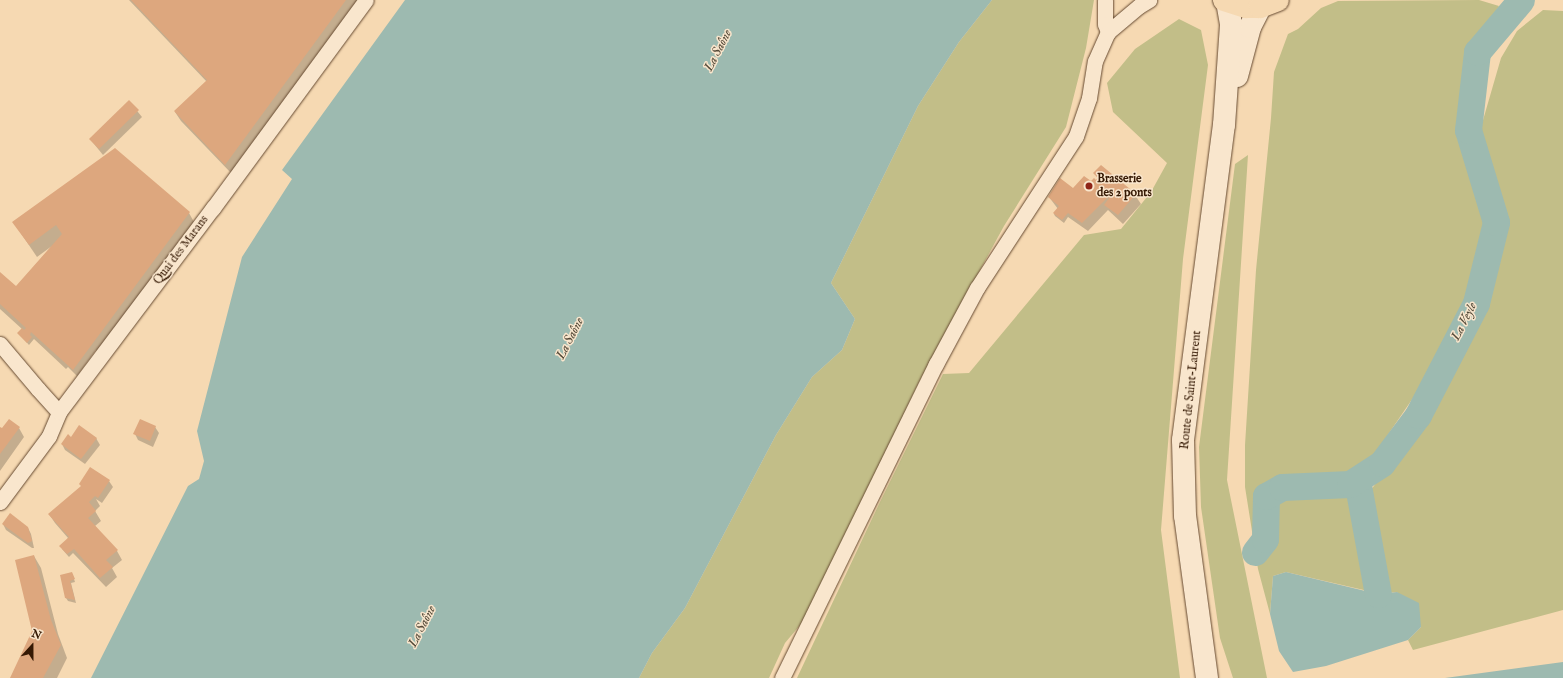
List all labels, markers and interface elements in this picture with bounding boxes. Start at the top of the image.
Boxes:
water label: La Saône [702,28,736,74]
place label: Brasserie des 2 ponts [1097,172,1152,200]
marker: Brasserie des 2 ponts [1084,181,1094,191]
street label: Quai des Marans [150,213,212,287]
water label: La Veyle [1449,300,1481,344]
water label: La Saône [554,316,588,362]
street label: Route de Saint-Laurent [1178,330,1204,450]
water label: La Saône [406,604,440,650]
north arrow [12,626,52,666]
text: N [29,627,43,643]

